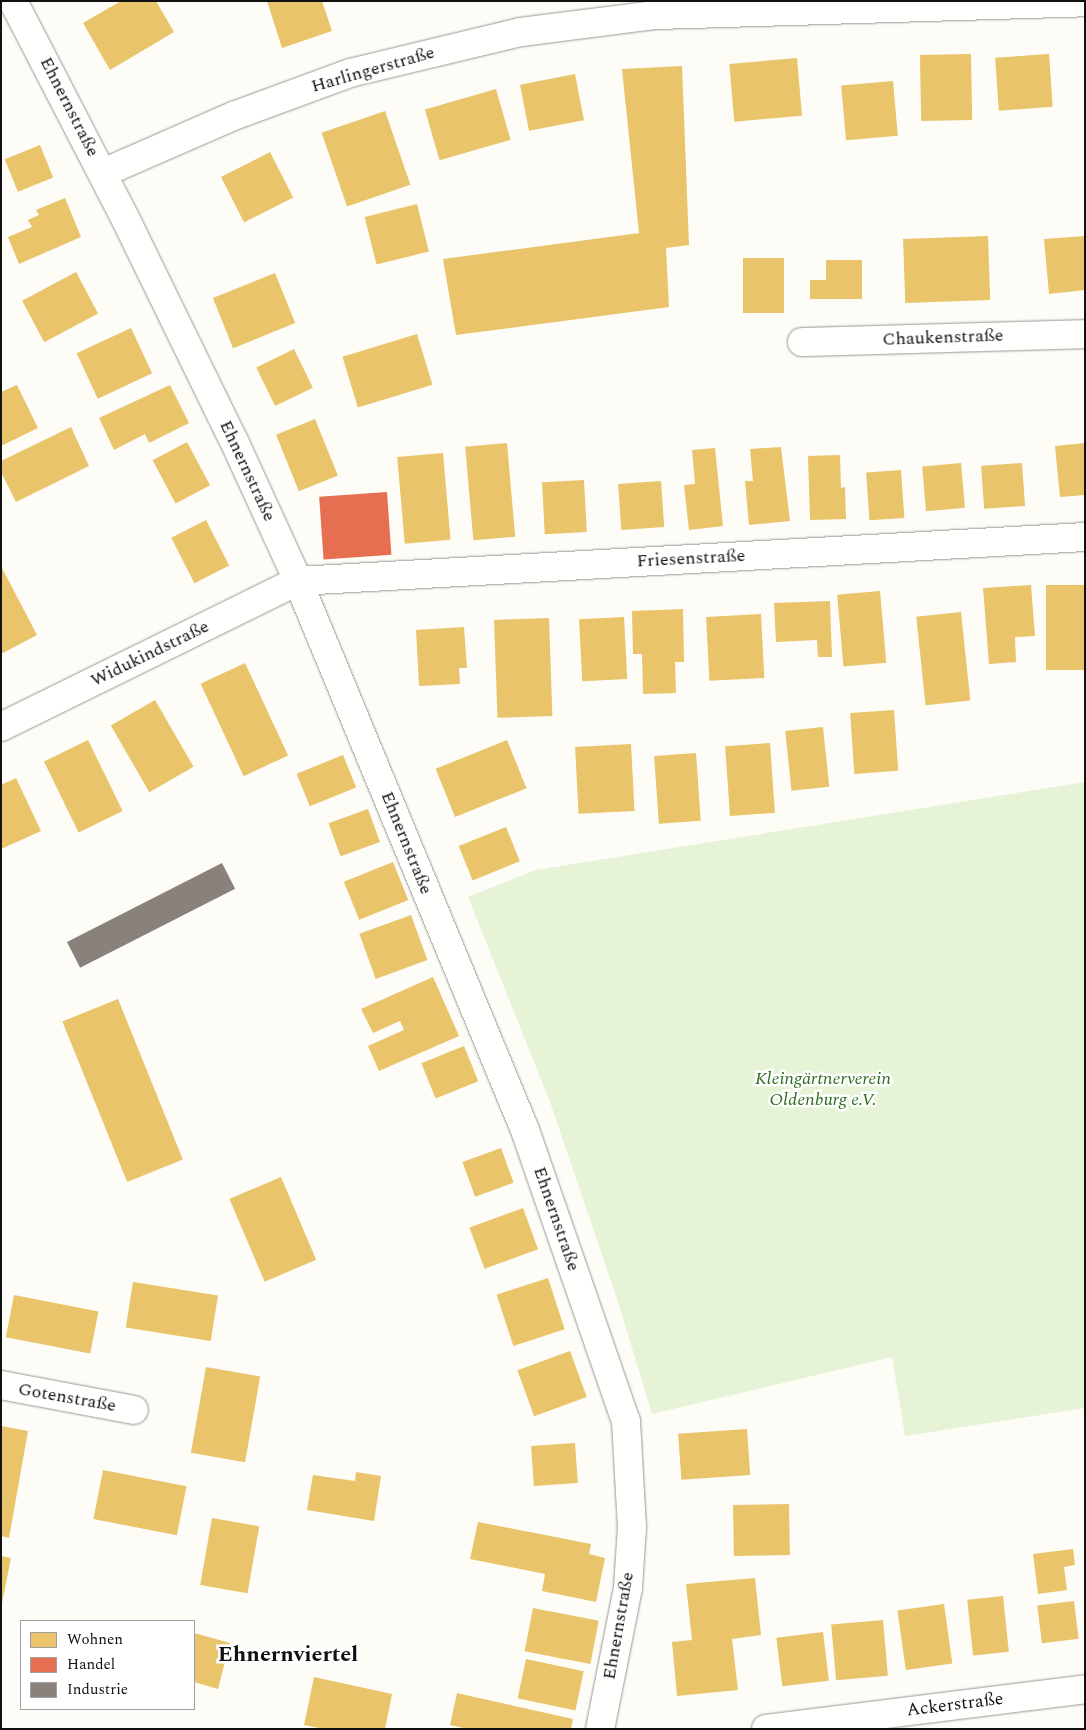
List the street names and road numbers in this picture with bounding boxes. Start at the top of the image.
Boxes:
street label: Harlingerstraße [309,42,437,98]
street label: Ehnernstraße [35,54,103,160]
street label: Chaukenstraße [882,325,1004,351]
street label: Ehnernstraße [214,417,280,525]
street label: Friesenstraße [636,545,746,573]
street label: Widukindstraße [87,616,213,692]
street label: Ehnernstraße [376,788,436,898]
street label: Ehnernstraße [528,1164,584,1274]
street label: Gotenstraße [16,1379,118,1417]
street label: Ehnernstraße [599,1571,639,1681]
street label: Ackerstraße [905,1688,1005,1722]

